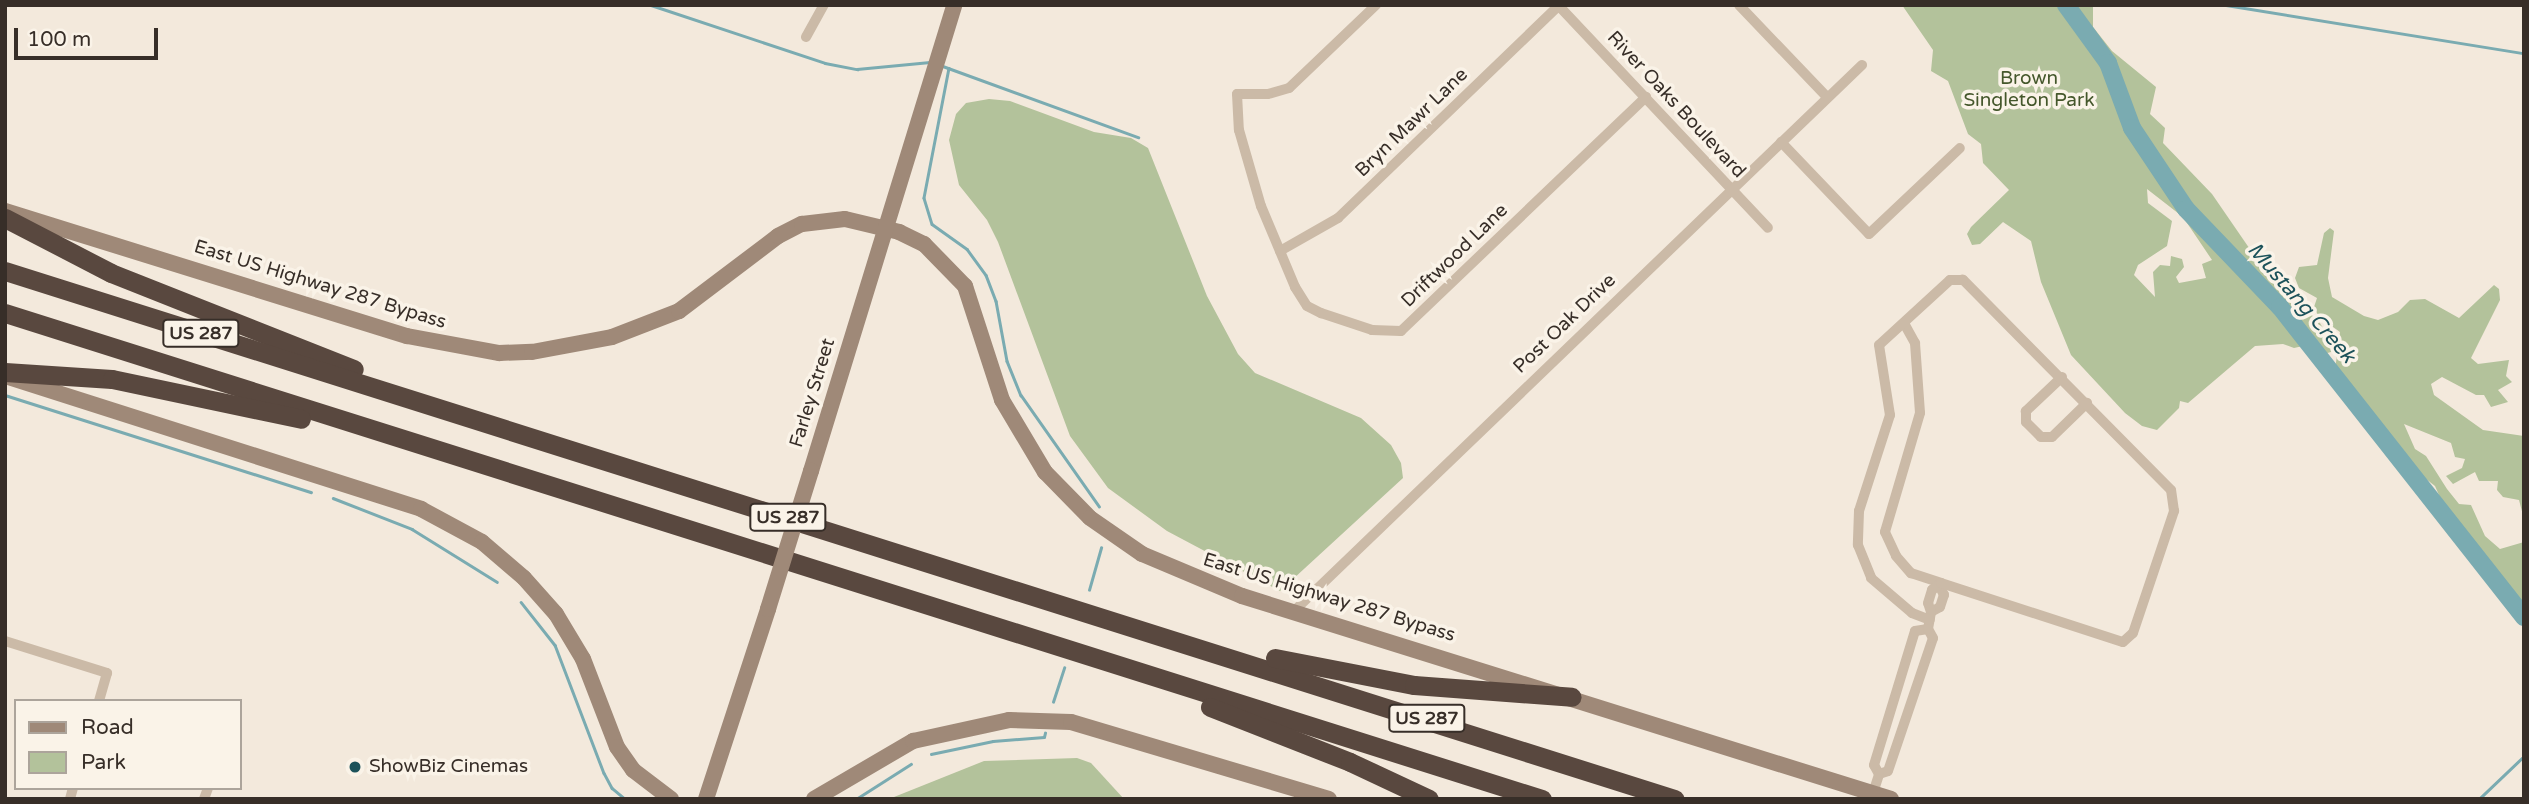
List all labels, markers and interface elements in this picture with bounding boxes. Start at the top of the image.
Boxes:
scale bar [18,14,161,58]
text: 100 m [27,27,91,52]
street label: River Oaks Boulevard [1602,27,1750,183]
street label: Bryn Mawr Lane [1351,64,1473,182]
park label: Brown Singleton Park [1963,68,2095,112]
street label: Driftwood Lane [1397,199,1513,313]
street label: East US Highway 287 Bypass [191,236,449,334]
water label: Mustang Creek [2242,238,2360,368]
street label: Post Oak Drive [1509,269,1621,379]
road number: US 287 [161,318,241,348]
street label: Farley Street [786,336,840,450]
road number: US 287 [748,503,828,532]
street label: East US Highway 287 Bypass [1200,549,1458,647]
legend [14,699,242,790]
road number: US 287 [1387,704,1467,732]
text: Road [81,715,134,740]
text: Park [81,750,126,775]
place label: ShowBiz Cinemas [369,756,528,778]
marker: ShowBiz Cinemas [347,759,363,775]

